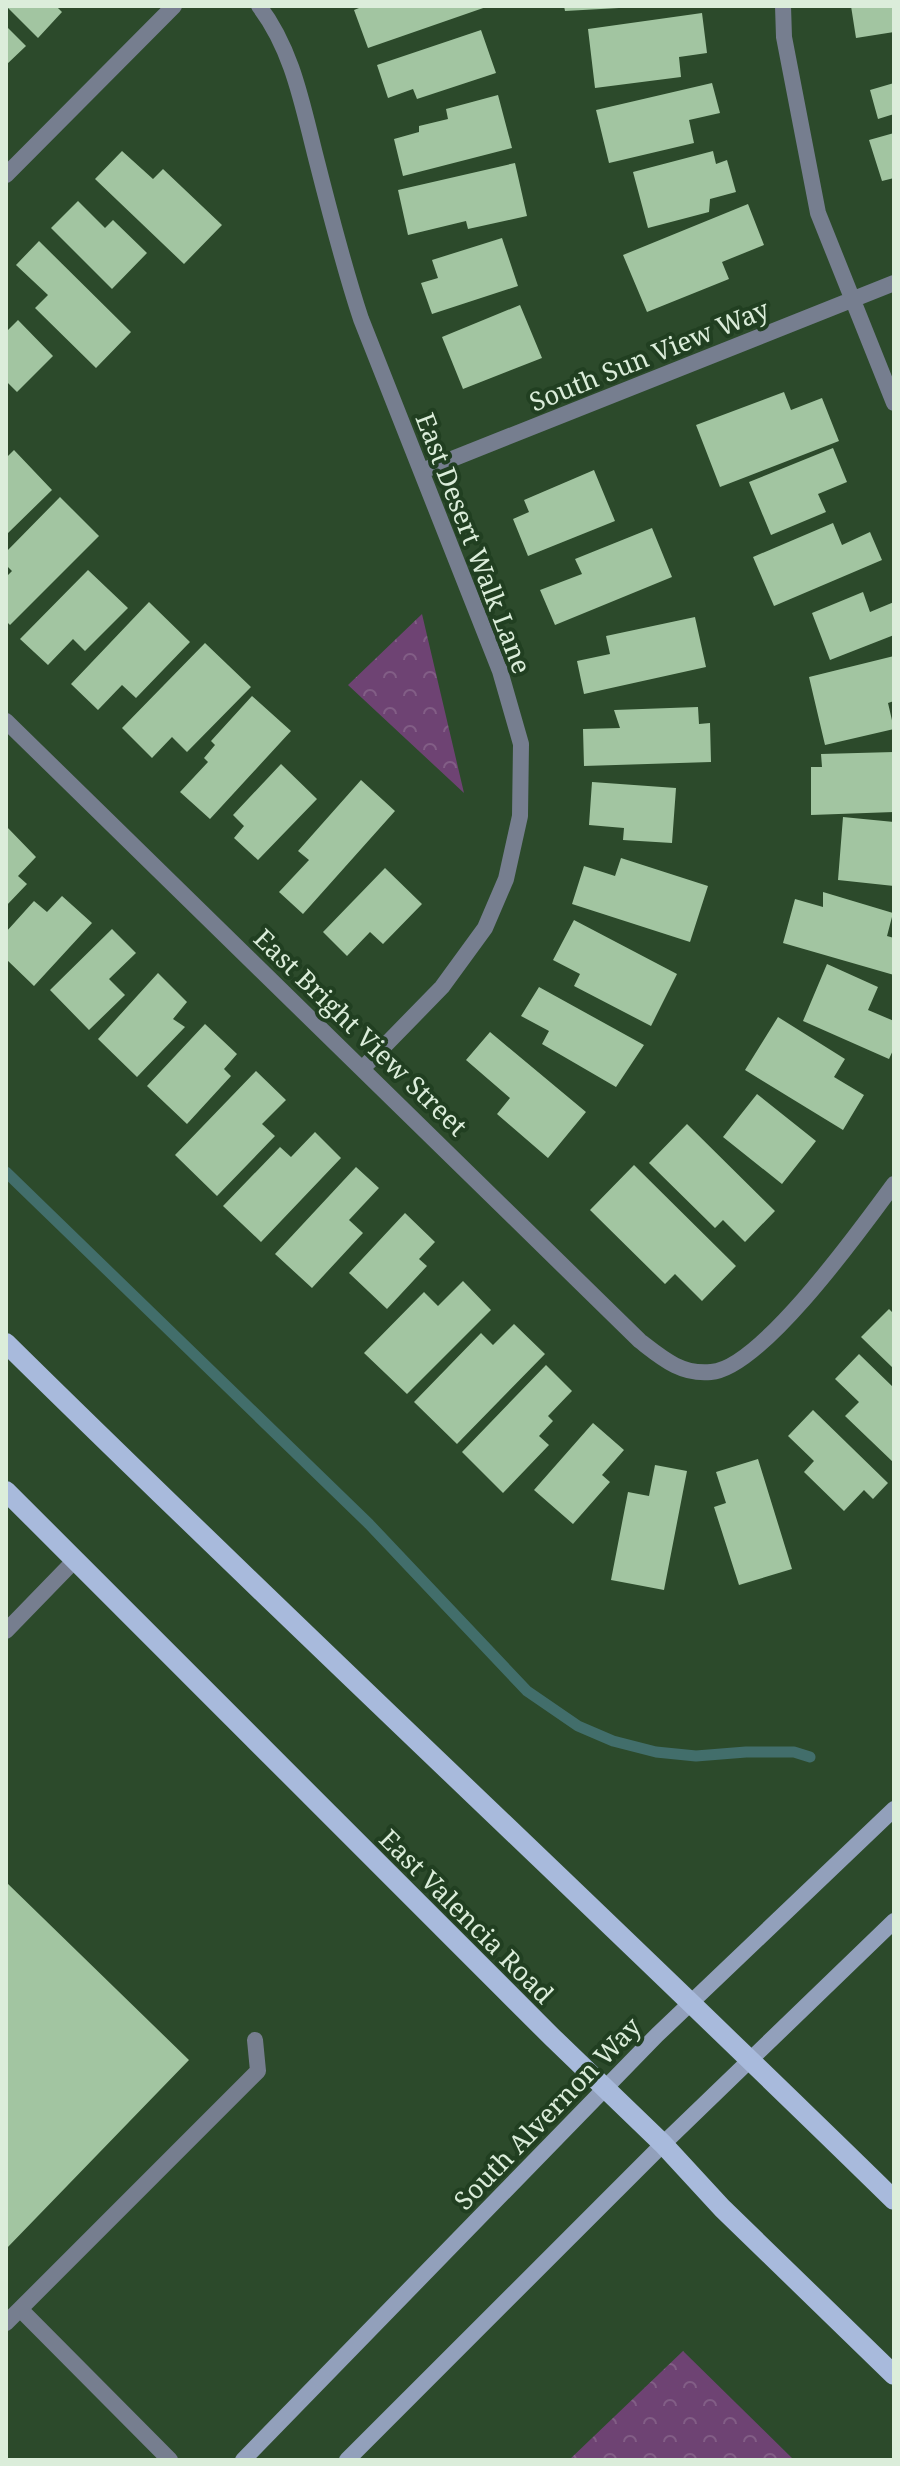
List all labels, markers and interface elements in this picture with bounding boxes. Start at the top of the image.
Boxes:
street label: South Sun View Way [524,290,774,420]
street label: East Desert Walk Lane [408,407,540,679]
street label: East Bright View Street [246,920,476,1144]
street label: East Valencia Road [372,1821,562,2011]
street label: South Alvernon Way [445,2008,649,2217]

